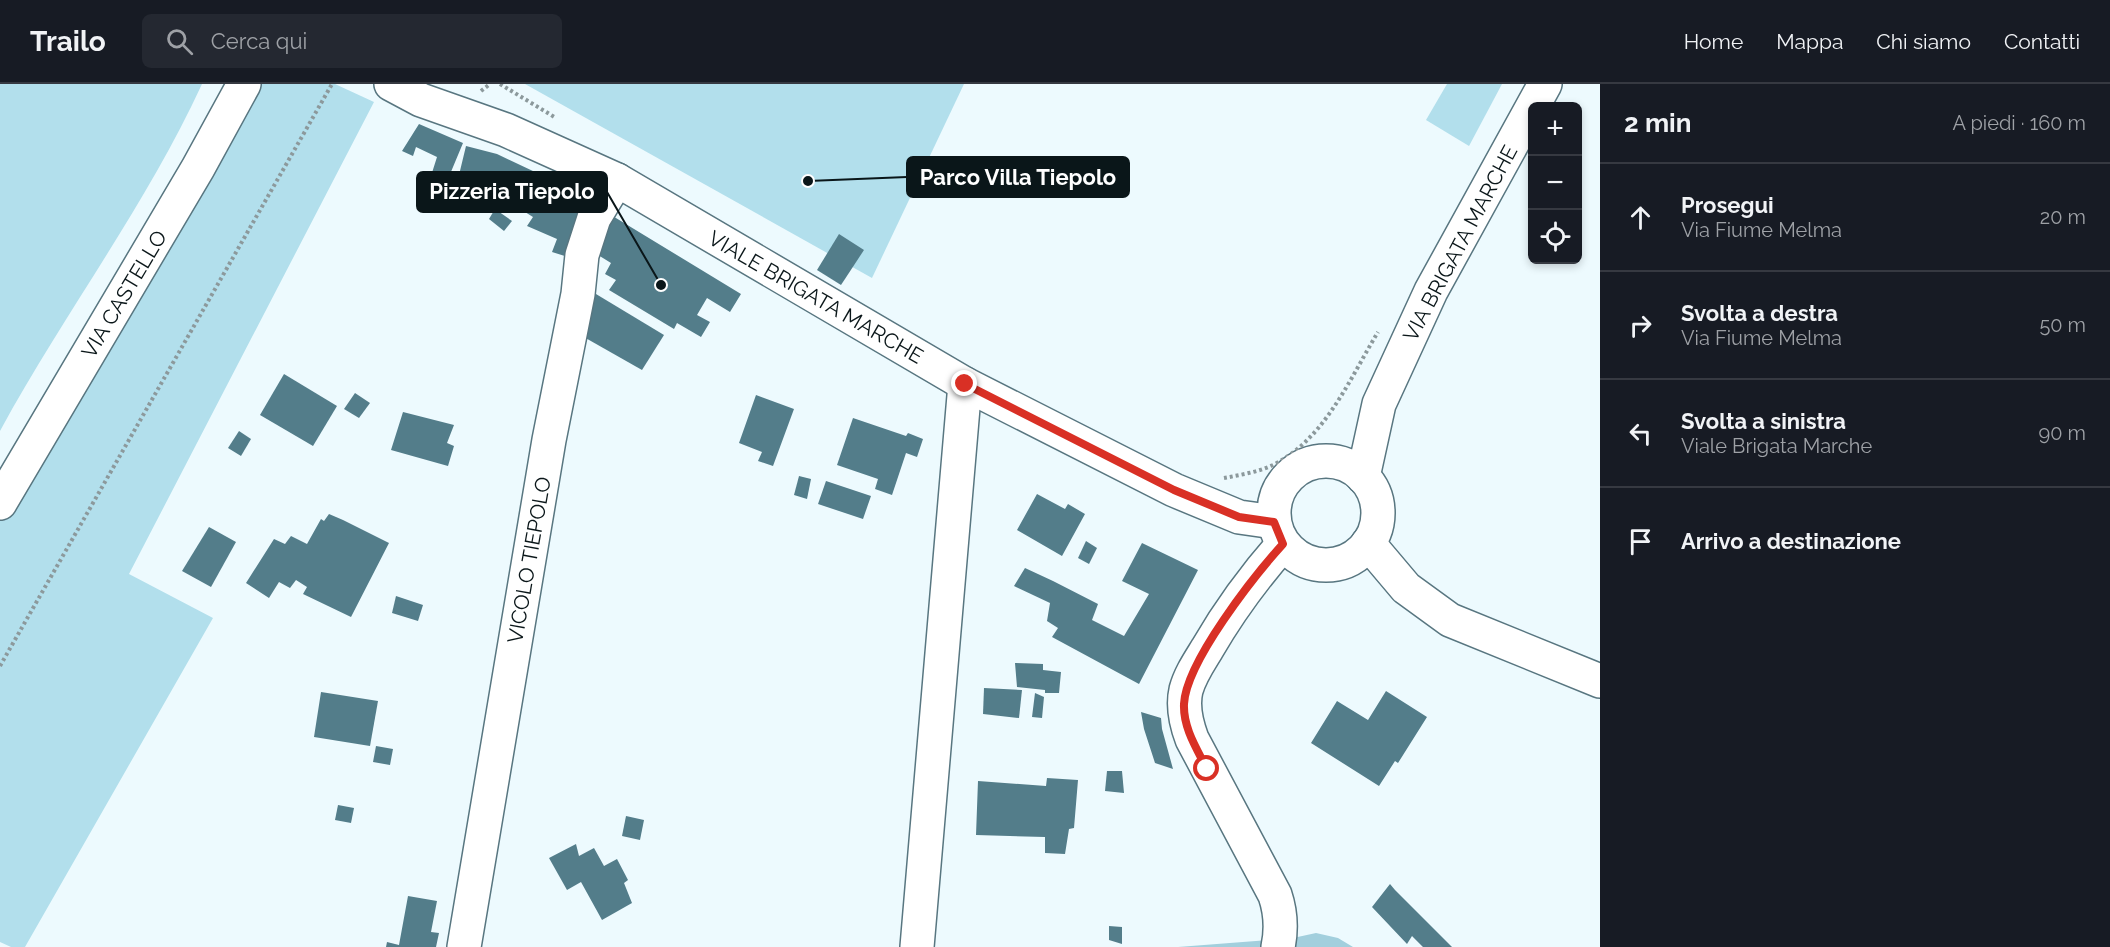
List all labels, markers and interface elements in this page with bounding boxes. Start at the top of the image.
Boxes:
search box [142,14,562,68]
text: Trailo [30,25,106,58]
icon: search [163,25,196,58]
text: Cerca qui [211,28,307,54]
text: Home [1684,29,1743,54]
text: Mappa [1776,29,1843,54]
text: Chi siamo [1876,29,1971,54]
text: Contatti [2004,29,2080,54]
map controls [1528,102,1582,264]
button: + [1528,102,1582,156]
text: 2 min [1624,108,1691,138]
text: A piedi · 160 m [1952,111,2086,135]
street label: VIA BRIGATA MARCHE [1398,141,1522,345]
button: − [1528,156,1582,210]
callout: Parco Villa Tiepolo [907,157,1129,197]
text: Parco Villa Tiepolo [920,164,1116,190]
callout: Pizzeria Tiepolo [417,172,607,212]
text: Pizzeria Tiepolo [429,178,595,204]
text: Prosegui [1681,192,1774,218]
icon: ahead [1624,201,1657,234]
text: 20 m [2040,205,2086,229]
button: locate [1528,210,1582,264]
text: Via Fiume Melma [1681,218,1842,242]
street label: VIALE BRIGATA MARCHE [704,225,928,369]
street label: VIA CASTELLO [76,226,172,362]
text: Svolta a destra [1681,300,1838,326]
icon: right [1624,309,1657,342]
text: 50 m [2039,313,2086,337]
text: Via Fiume Melma [1681,326,1842,350]
route end [951,370,977,396]
text: Svolta a sinistra [1681,408,1846,434]
icon: left [1624,417,1657,450]
text: 90 m [2039,421,2086,445]
text: Viale Brigata Marche [1681,434,1872,458]
street label: VICOLO TIEPOLO [502,475,556,645]
icon: arrive [1624,525,1657,558]
text: Arrivo a destinazione [1681,528,1901,554]
route start [1193,755,1219,781]

